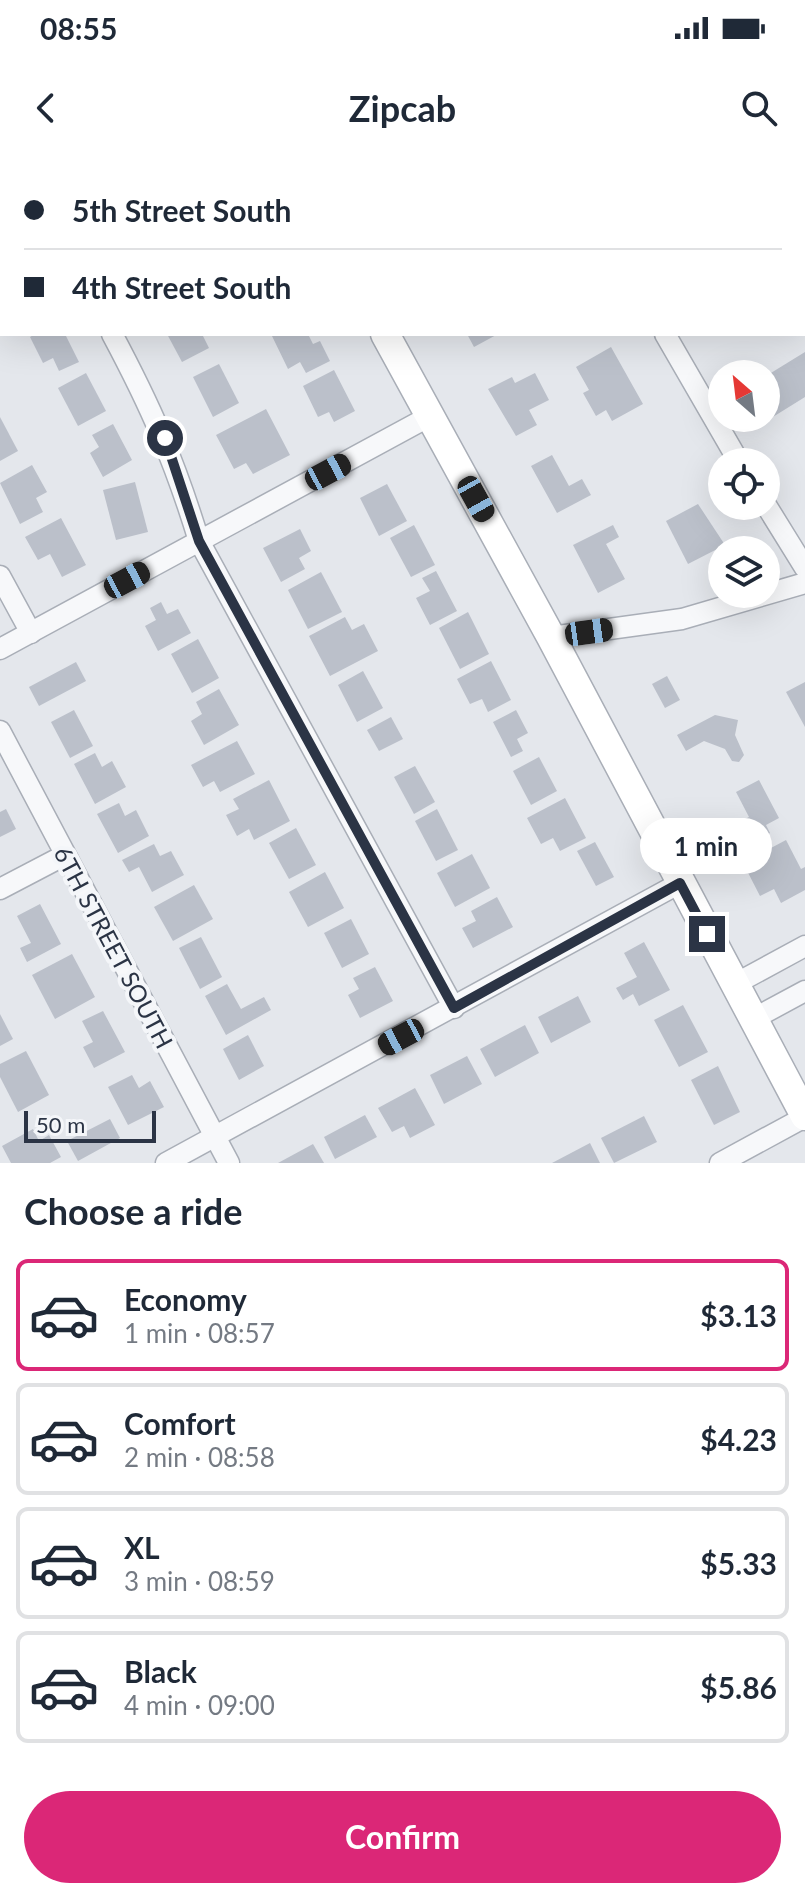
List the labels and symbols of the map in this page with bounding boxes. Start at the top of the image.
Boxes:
north arrow [708,360,780,432]
route start [147,420,183,456]
car [301,450,355,494]
car [454,472,498,526]
car [100,558,154,602]
car [564,617,614,647]
callout: 1 min [641,818,773,874]
street label: 6TH STREET SOUTH [48,841,180,1053]
route end [689,916,725,952]
car [374,1015,428,1059]
scale bar [24,1107,156,1143]

